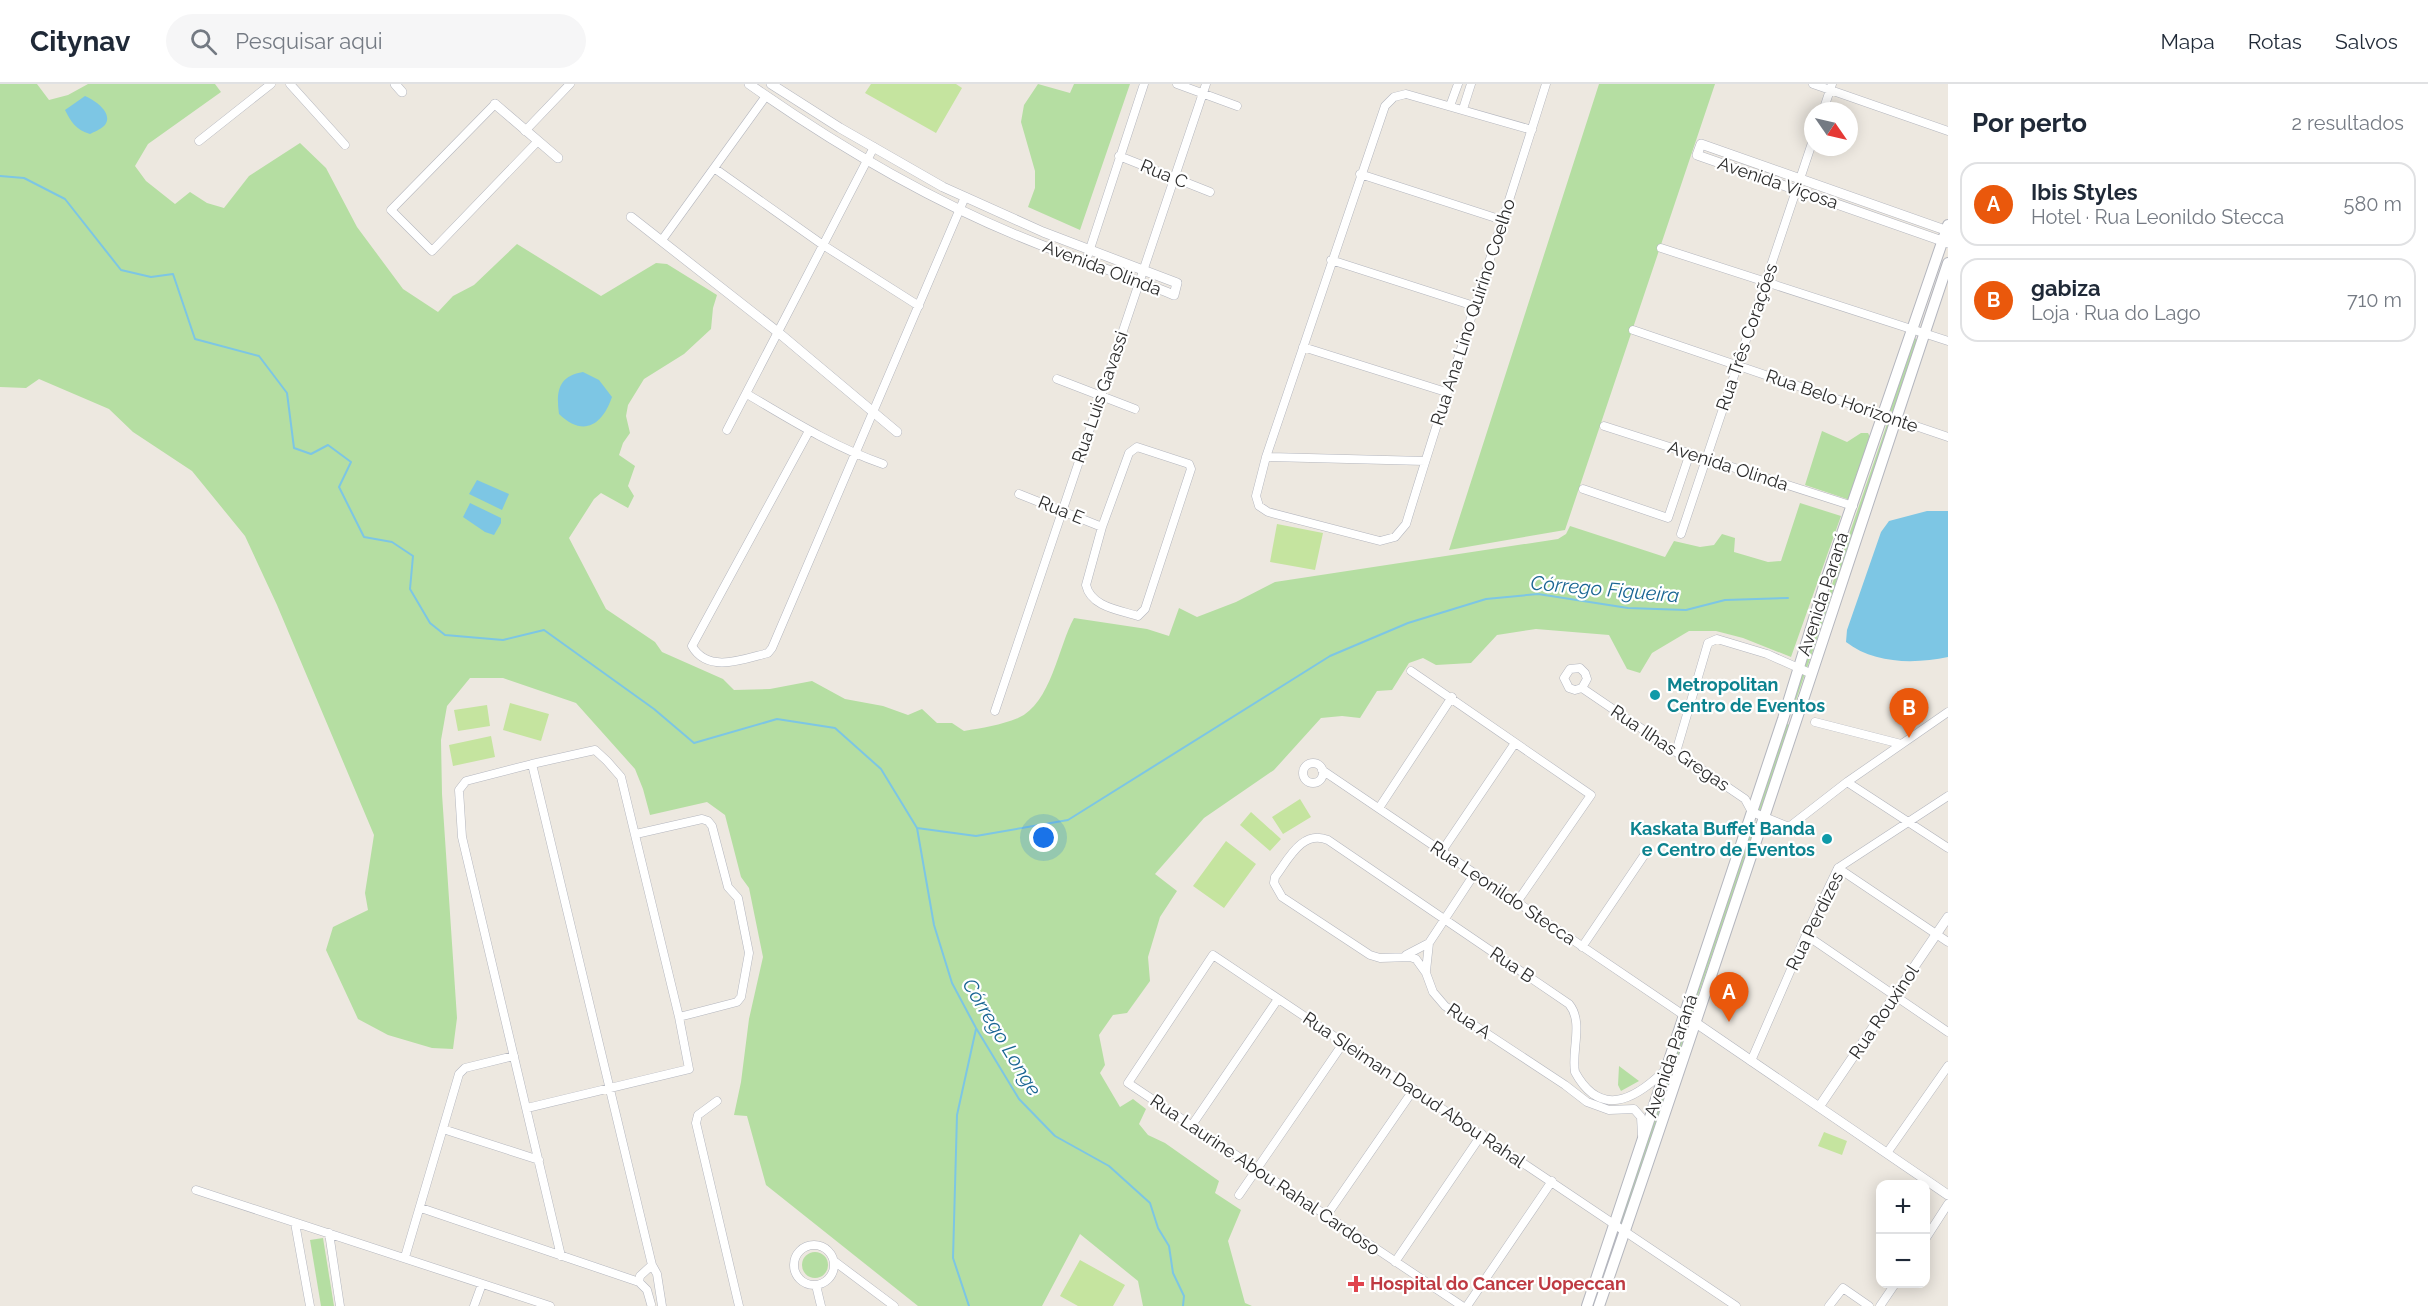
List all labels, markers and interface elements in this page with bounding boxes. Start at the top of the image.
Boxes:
search box [166,14,586,68]
text: Citynav [30,25,130,58]
icon: search [187,25,220,58]
text: Pesquisar aqui [235,28,383,54]
text: Mapa [2161,29,2215,54]
text: Rotas [2248,29,2302,54]
text: Salvos [2335,29,2398,54]
north arrow [1804,102,1858,156]
text: Por perto [1972,108,2087,138]
text: 2 resultados [2291,111,2404,135]
street label: Avenida Viçosa [1715,152,1841,213]
street label: Rua C [1138,155,1191,192]
text: Ibis Styles [2031,179,2138,205]
text: A [1987,192,2000,216]
text: 580 m [2344,192,2402,216]
street label: Rua Ana Lino Quirino Coelho [1426,195,1519,428]
text: Hotel · Rua Leonildo Stecca [2031,205,2284,229]
street label: Avenida Olinda [1040,235,1164,300]
street label: Rua Três Corações [1711,260,1782,413]
text: gabiza [2031,275,2101,301]
text: B [1987,288,2000,312]
text: 710 m [2347,288,2402,312]
text: Loja · Rua do Lago [2031,301,2201,325]
street label: Rua Luis Gavassi [1067,328,1132,465]
street label: Rua Belo Horizonte [1763,365,1922,437]
street label: Avenida Olinda [1665,436,1791,495]
street label: Rua E [1035,491,1087,528]
street label: Avenida Paraná [1793,529,1852,658]
water label: Córrego Figueira [1530,571,1680,607]
place label: Metropolitan Centro de Eventos [1667,674,1825,716]
marker: Metropolitan Centro de Eventos [1648,688,1662,702]
pin: B [1890,688,1928,738]
street label: Rua Ilhas Gregas [1607,700,1734,795]
place label: Kaskata Buffet Banda e Centro de Eventos [1630,818,1815,860]
your location [1029,823,1058,852]
marker: Kaskata Buffet Banda e Centro de Eventos [1820,832,1834,846]
street label: Rua Leonildo Stecca [1427,836,1580,949]
street label: Rua Perdizes [1782,868,1848,974]
street label: Rua B [1486,942,1538,987]
street label: Rua Rouxinol [1844,961,1923,1063]
pin: A [1710,972,1748,1022]
water label: Córrego Longe [958,974,1047,1100]
street label: Avenida Paraná [1640,992,1701,1120]
street label: Rua A [1443,998,1495,1043]
street label: Rua Sleiman Daoud Abou Rahal [1299,1007,1529,1172]
street label: Rua Laurine Abou Rahal Cardoso [1146,1090,1384,1260]
map controls [1876,1180,1930,1288]
button: + [1876,1180,1930,1234]
button: − [1876,1234,1930,1288]
place label: Hospital do Cancer Uopeccan [1370,1273,1626,1294]
marker: Hospital do Cancer Uopeccan [1347,1275,1365,1293]

